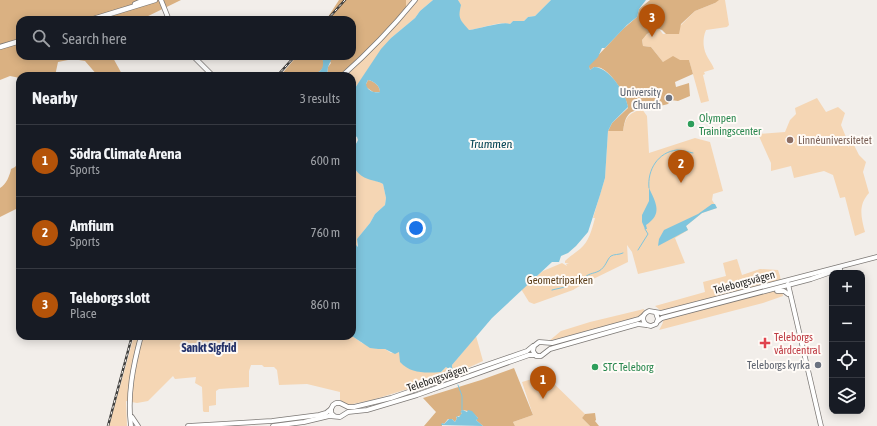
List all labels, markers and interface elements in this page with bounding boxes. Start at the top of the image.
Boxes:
pin: 3 [639,4,665,37]
search box [16,16,356,60]
icon: search [30,27,52,49]
text: Search here [62,30,127,47]
place label: University Church [620,86,661,111]
text: Nearby [32,88,78,108]
text: 3 results [300,91,340,106]
marker: University Church [664,93,674,103]
place label: Olympen Trainingscenter [699,112,762,137]
marker: Olympen Trainingscenter [686,119,696,129]
place label: Linnéuniversitetet [798,134,872,146]
marker: Linnéuniversitetet [785,135,795,145]
water label: Trummen [470,137,512,151]
text: Södra Climate Arena [70,145,181,162]
pin: 2 [668,150,694,183]
text: 1 [42,153,48,168]
text: 600 m [311,153,340,168]
text: Sports [70,162,100,177]
text: Amfium [70,217,114,234]
your location [406,218,426,238]
text: 2 [42,225,48,240]
text: 760 m [311,225,340,240]
text: Sports [70,234,100,249]
street label: Teleborgsvägen [712,268,776,296]
map controls [829,270,865,414]
button: + [829,270,865,306]
park label: Geometriparken [527,274,593,286]
text: Teleborgs slott [70,289,150,306]
text: 3 [42,297,48,312]
text: 860 m [311,297,340,312]
text: Place [70,306,97,321]
button: − [829,306,865,342]
place label: Teleborgs vårdcentral [774,331,821,356]
marker: Teleborgs vårdcentral [759,337,771,349]
district label: Sankt Sigfrid [181,341,237,355]
button: locate [829,342,865,378]
place label: Teleborgs kyrka [747,359,810,371]
marker: Teleborgs kyrka [813,360,823,370]
place label: STC Teleborg [603,361,654,373]
street label: Teleborgsvägen [405,362,469,394]
marker: STC Teleborg [590,362,600,372]
pin: 1 [530,366,556,399]
button: layers [829,378,865,414]

